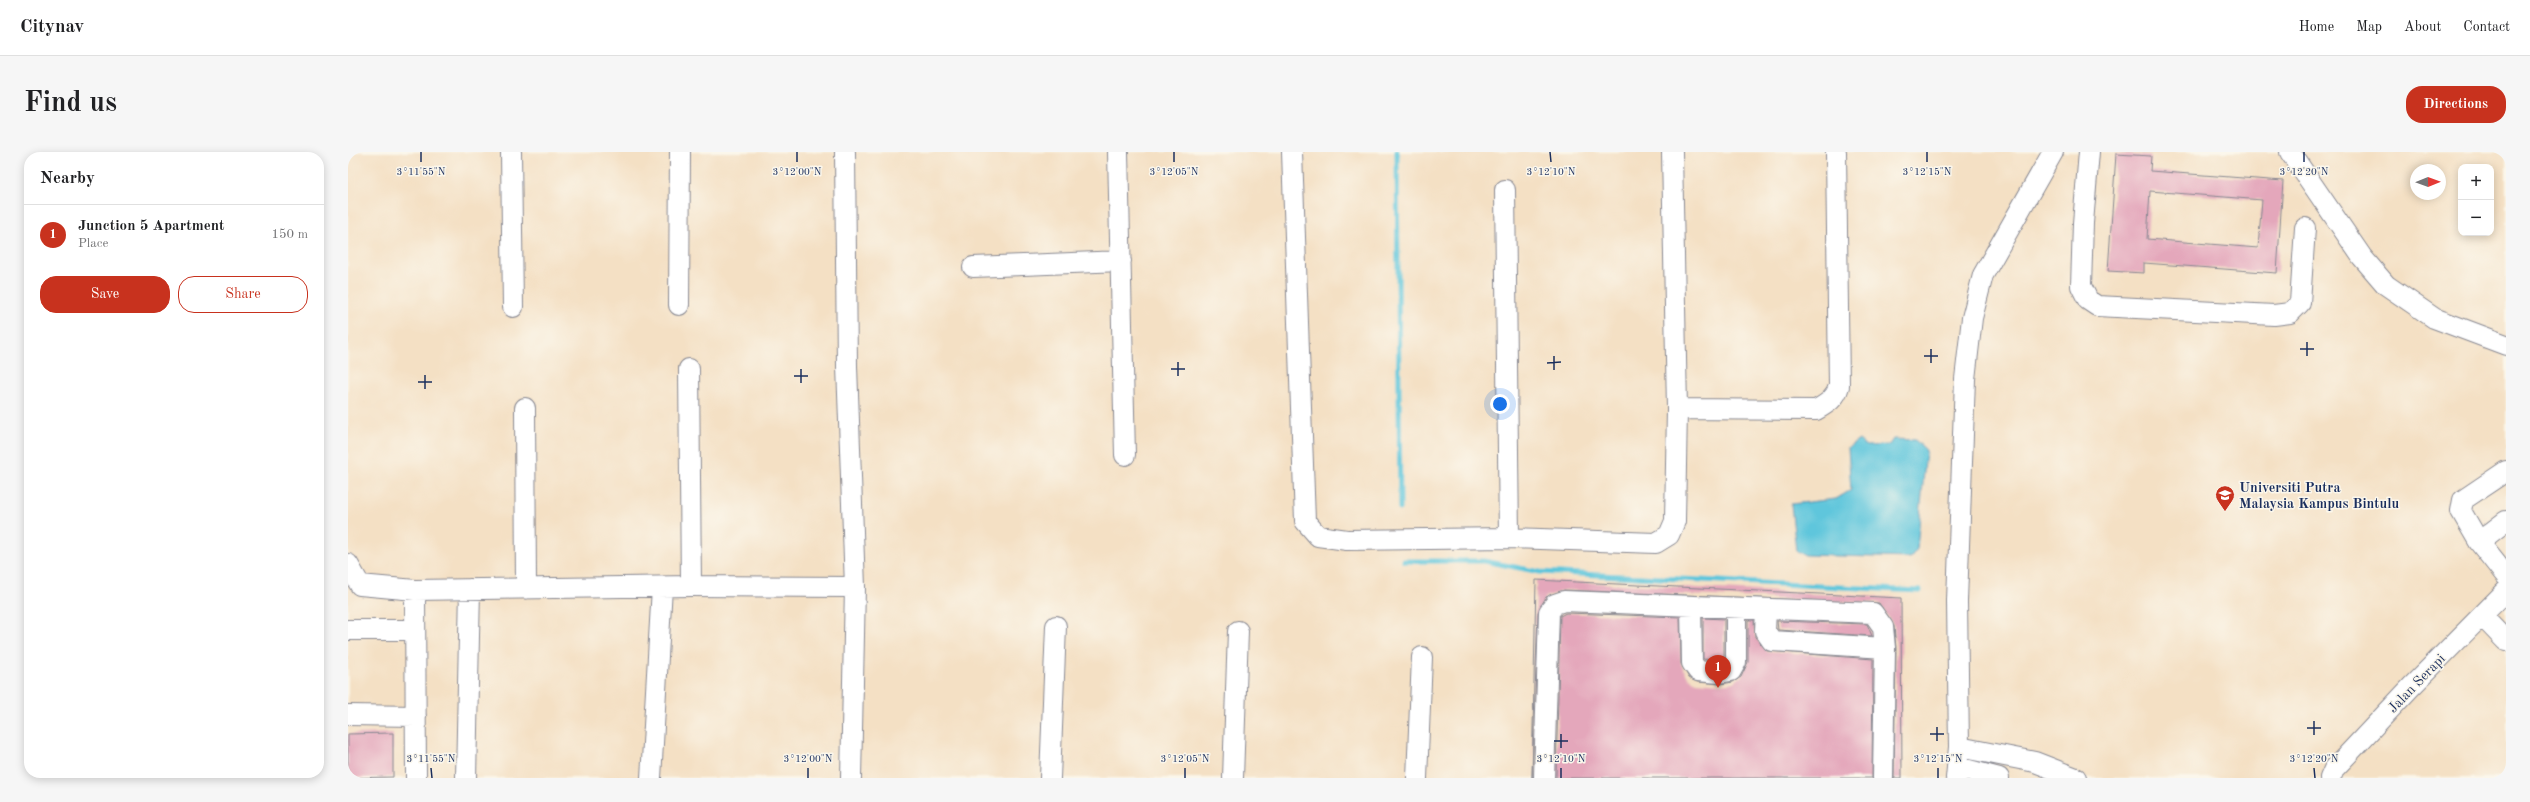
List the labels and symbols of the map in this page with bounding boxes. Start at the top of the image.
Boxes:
north arrow [2410,164,2446,200]
text: 3°11'55"N [397,167,446,177]
text: 3°12'00"N [773,167,822,177]
text: 3°12'05"N [1150,167,1199,177]
text: 3°12'10"N [1527,167,1576,177]
text: 3°12'15"N [1903,167,1952,177]
text: 3°12'20"N [2280,167,2329,177]
your location [1490,394,1510,414]
place label: Universiti Putra Malaysia Kampus Bintulu [2239,481,2399,511]
school or university icon: Universiti Putra Malaysia Kampus Bintulu [2214,484,2236,512]
street label: Jalan Serapi [2385,652,2448,716]
pin: 1 [1705,655,1731,688]
text: 3°11'55"N [407,754,456,764]
text: 3°12'00"N [784,754,833,764]
text: 3°12'05"N [1161,754,1210,764]
text: 3°12'10"N [1537,754,1586,764]
text: 3°12'15"N [1914,754,1963,764]
text: 3°12'20"N [2290,754,2339,764]

